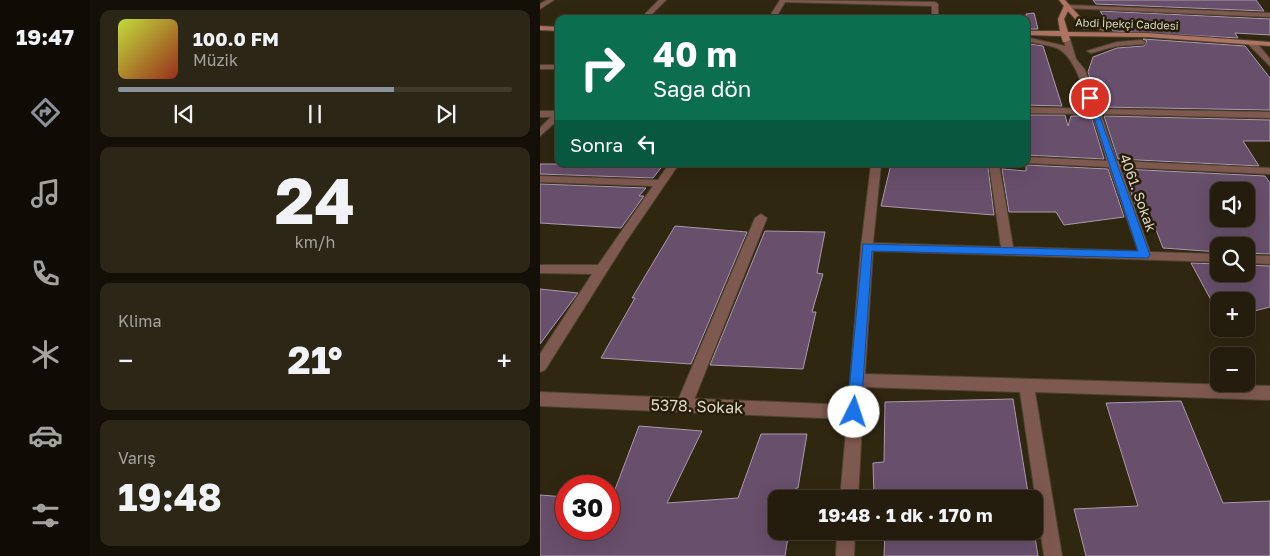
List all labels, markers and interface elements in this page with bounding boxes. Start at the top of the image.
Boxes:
street label: Abdi İpekçi Caddesi [1075,15,1179,32]
text: 19:47 [16,23,74,50]
text: 100.0 FM [193,27,279,50]
text: 40 m [653,33,737,75]
icon: right [570,35,635,100]
text: Müzik [193,50,238,70]
text: Sağa dön [653,75,751,102]
pin [1069,77,1111,119]
icon: arrive [1076,84,1104,112]
icon: directions [28,95,63,130]
icon: previous [170,100,198,128]
icon: pause [301,100,329,128]
icon: next [432,100,460,128]
icon: left [633,130,661,158]
text: Sonra [570,133,623,156]
street label: 4061. Sokak [1117,152,1160,234]
text: 24 [275,160,355,238]
icon: music [28,176,63,211]
map controls [1210,182,1255,392]
button: sound [1210,182,1255,227]
text: km/h [295,232,335,252]
button: search [1210,237,1255,282]
icon: phone [28,256,63,291]
button: + [1210,292,1255,337]
text: Klima [118,311,162,331]
icon: climate [28,337,63,372]
text: 21° [288,337,343,382]
text: − [118,344,133,377]
text: + [497,344,512,377]
button: − [1210,347,1255,392]
position arrow [827,385,879,437]
street label: 5378. Sokak [650,394,744,418]
icon: car [28,418,63,453]
text: Varış [118,448,156,468]
text: 19:48 [118,474,222,519]
speed limit sign: 30 [555,475,620,540]
icon: filters [28,498,63,533]
text: 19:48 · 1 dk · 170 m [818,503,993,526]

